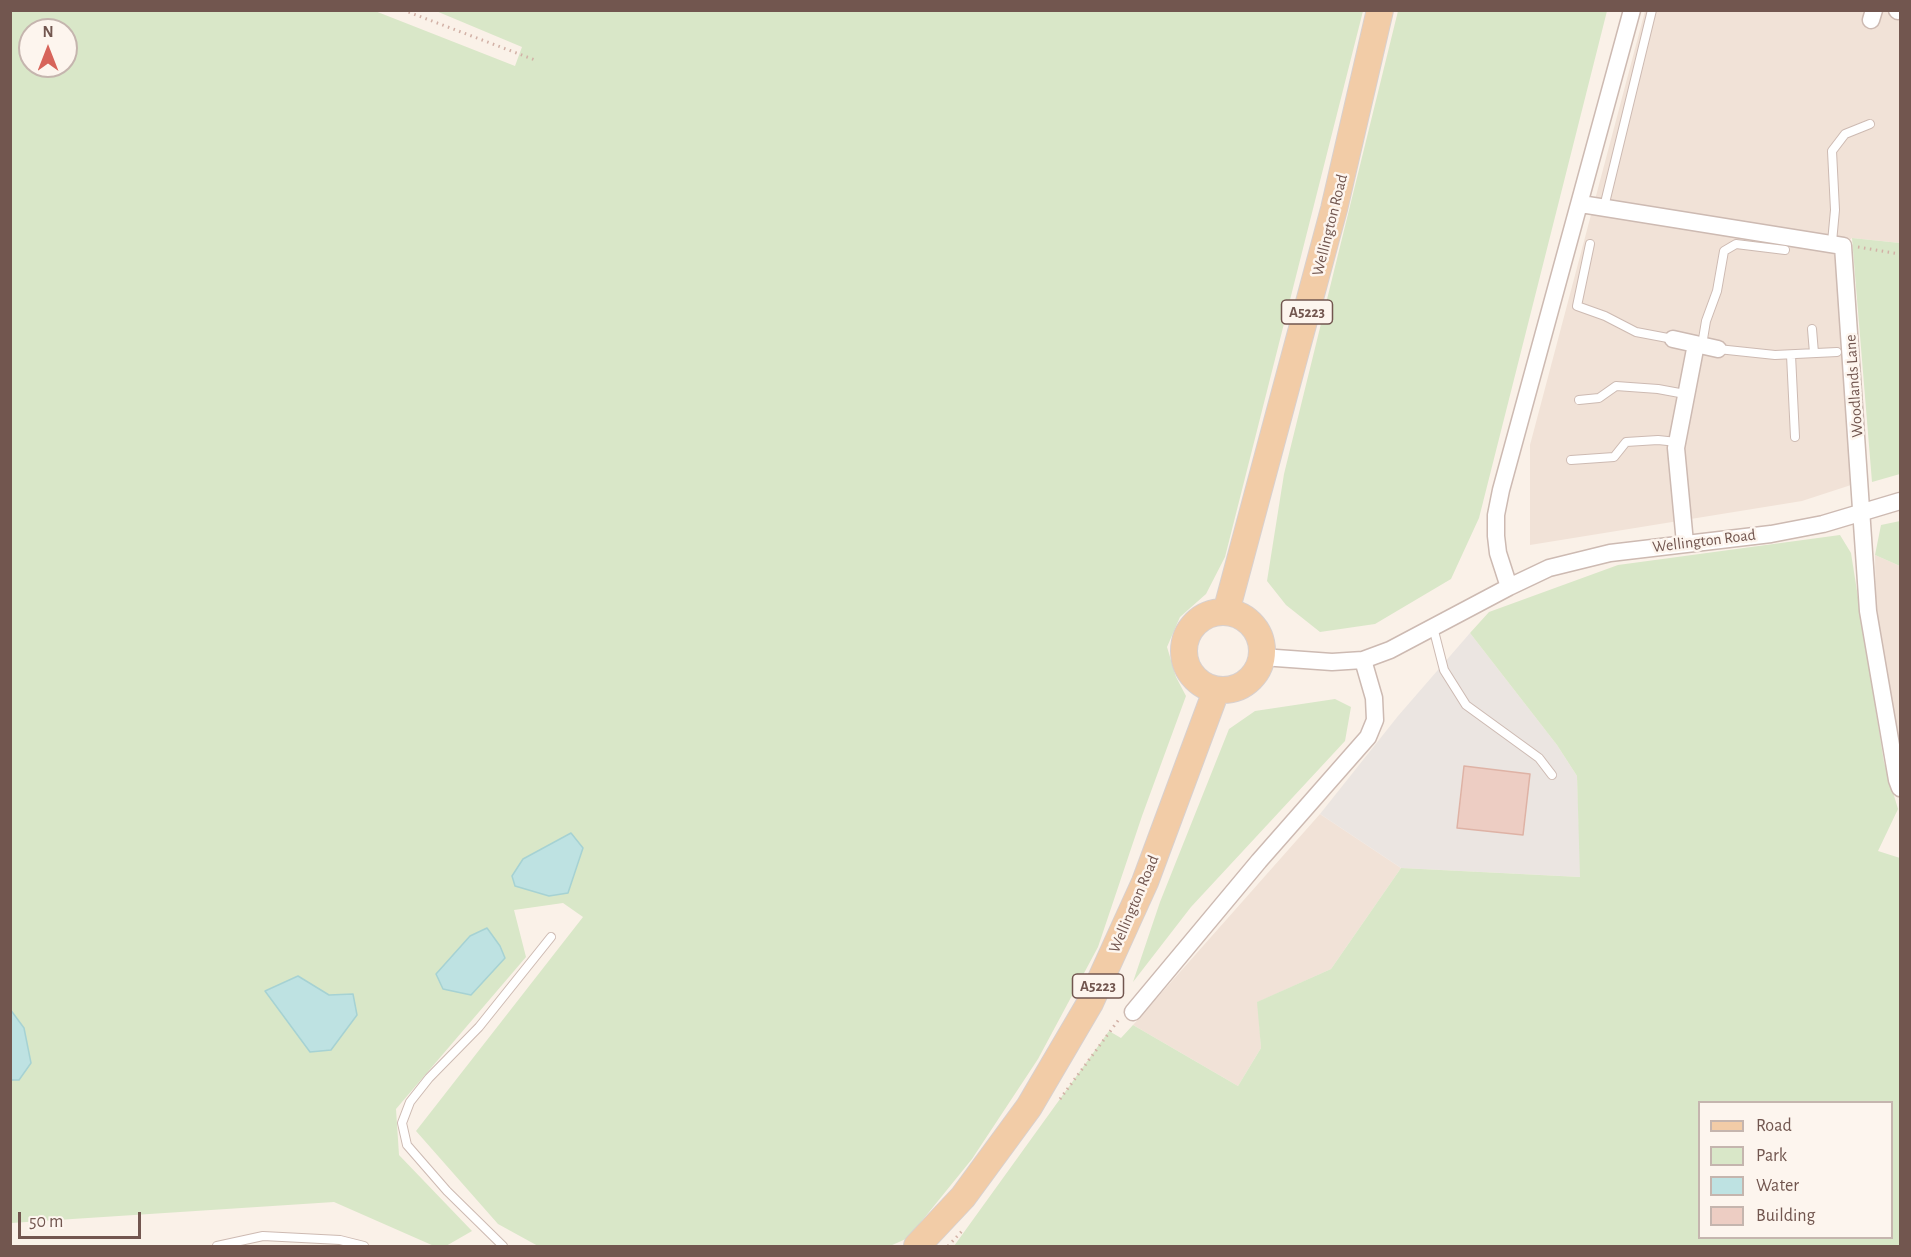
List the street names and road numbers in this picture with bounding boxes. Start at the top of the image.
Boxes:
street label: Wellington Road [1308,172,1352,278]
road number: A5223 [1282,300,1332,324]
street label: Woodlands Lane [1841,334,1867,438]
street label: Wellington Road [1651,525,1757,557]
street label: Wellington Road [1105,852,1163,956]
road number: A5223 [1072,974,1124,998]

